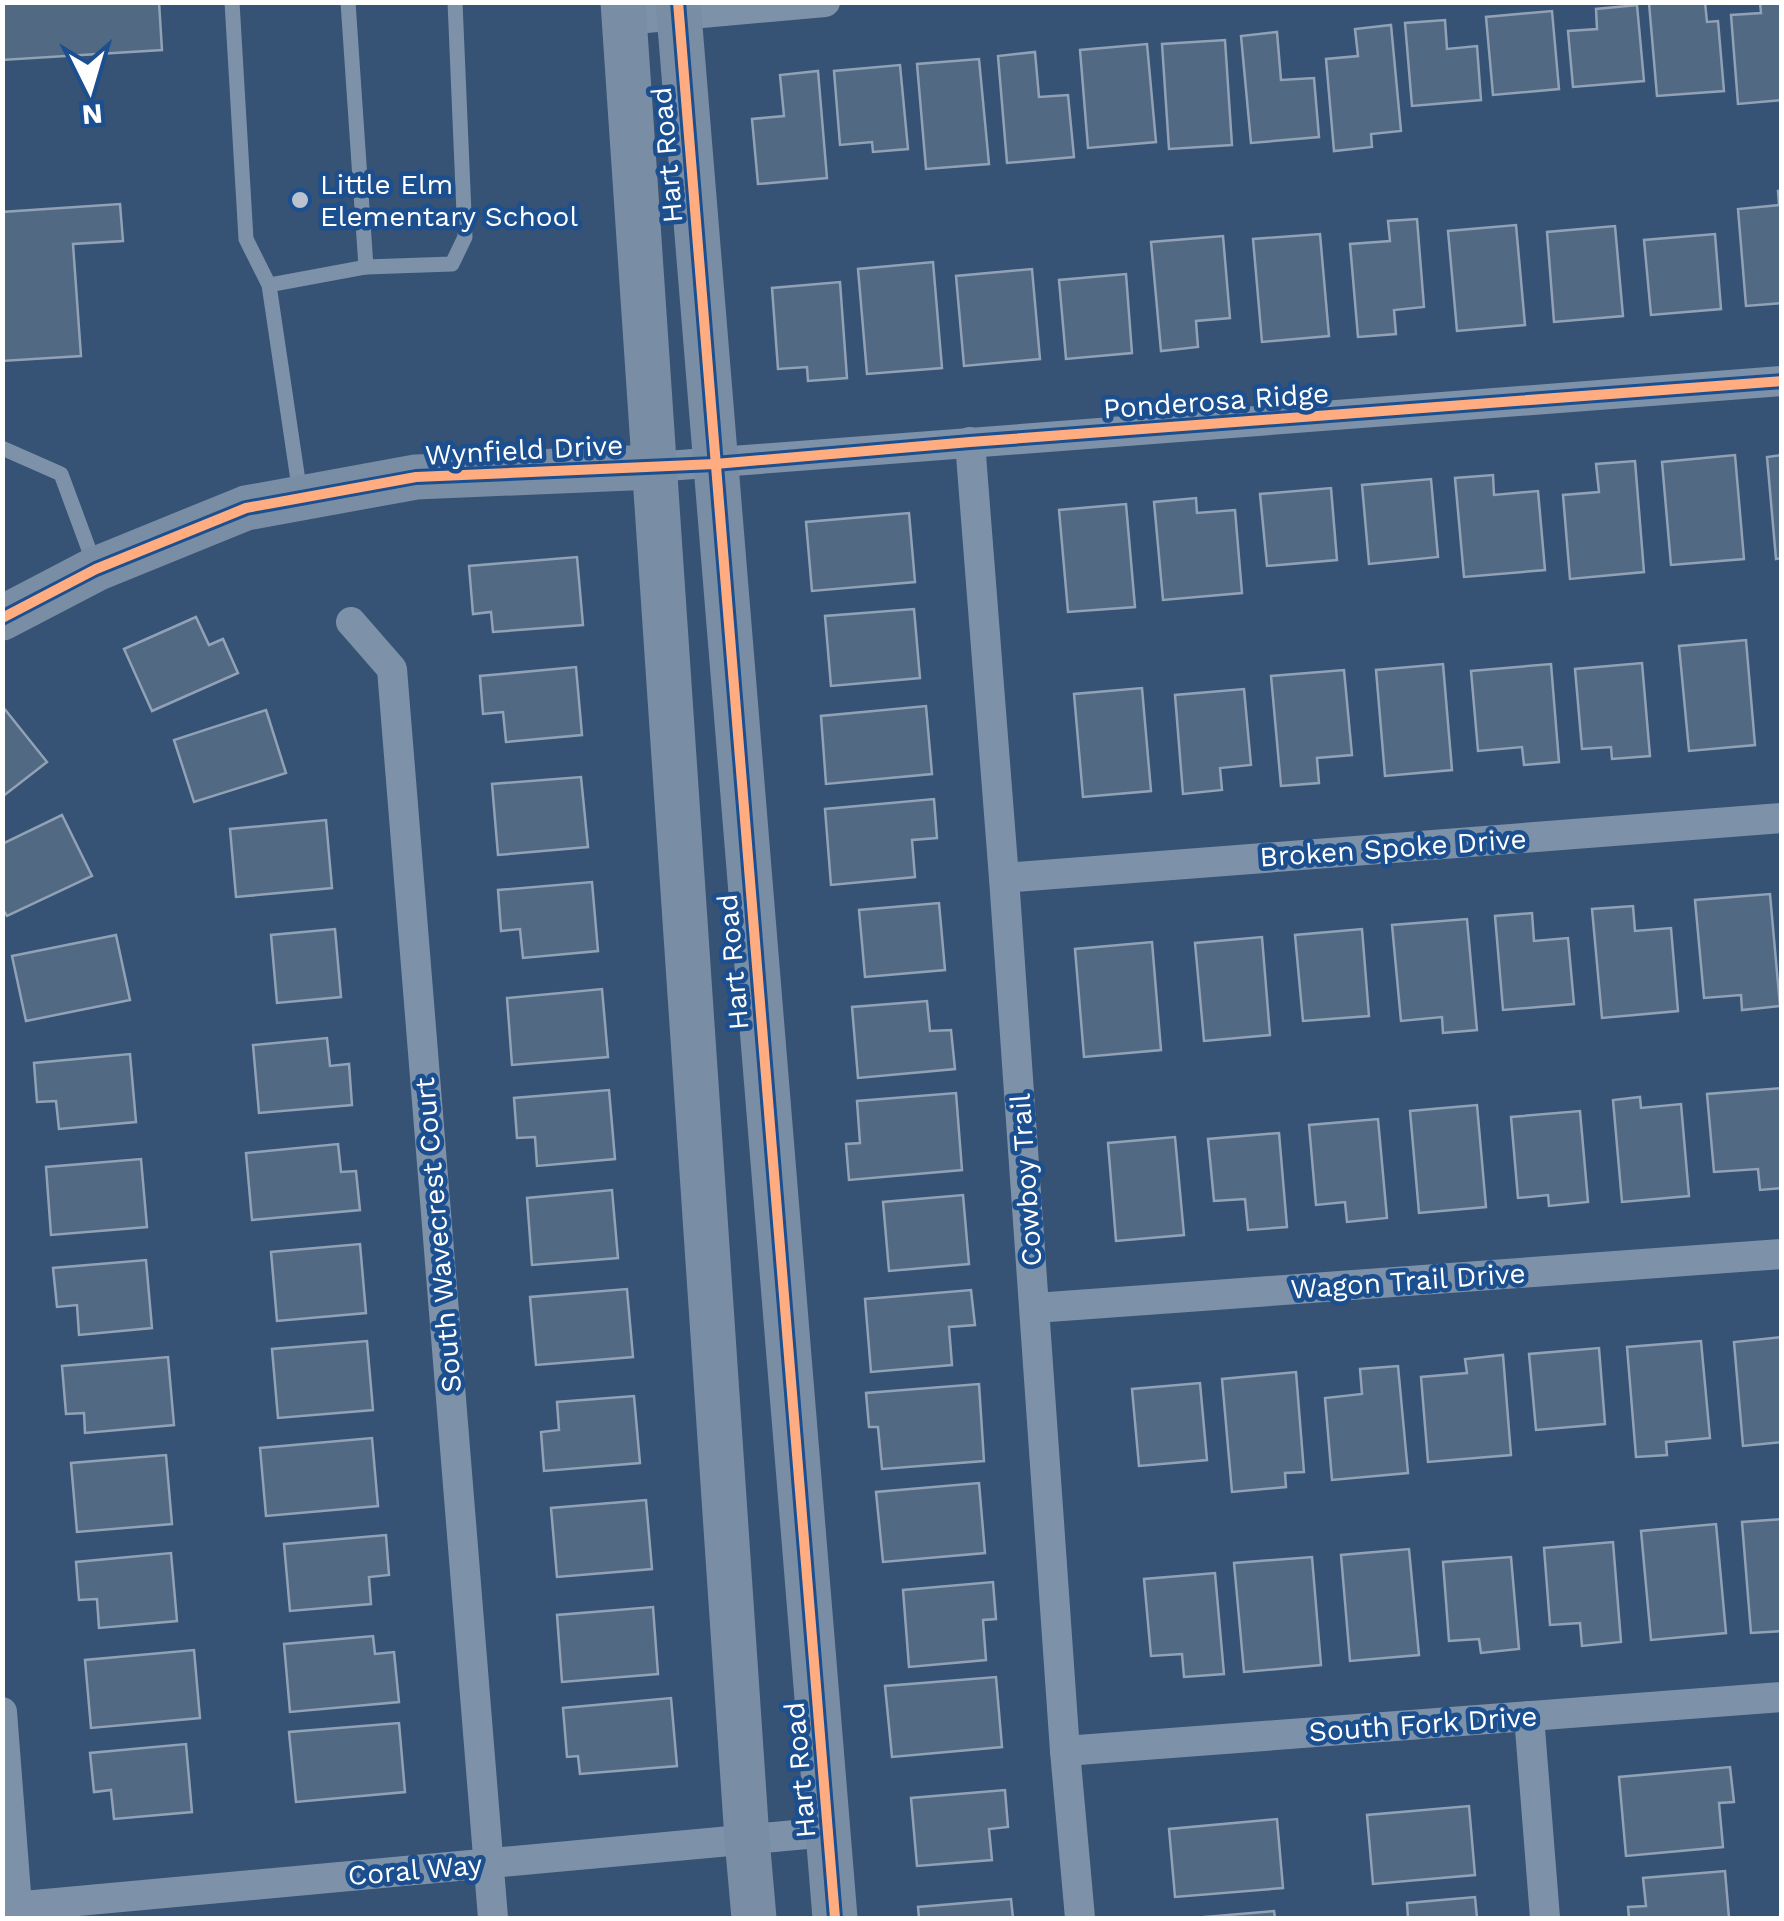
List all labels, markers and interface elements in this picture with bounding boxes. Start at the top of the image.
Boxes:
north arrow [40,40,140,140]
street label: Hart Road [645,86,689,224]
text: N [80,97,104,132]
place label: Little Elm Elementary School [320,168,578,233]
marker: Little Elm Elementary School [289,189,311,211]
street label: Ponderosa Ridge [1102,377,1330,425]
street label: Wynfield Drive [424,428,624,472]
street label: Broken Spoke Drive [1258,822,1528,874]
street label: Hart Road [711,893,755,1031]
street label: South Wavecrest Court [408,1076,468,1394]
street label: Cowboy Trail [1003,1092,1049,1268]
street label: Wagon Trail Drive [1289,1256,1527,1306]
street label: South Fork Drive [1308,1700,1538,1748]
street label: Hart Road [778,1701,822,1839]
street label: Coral Way [347,1848,484,1892]

